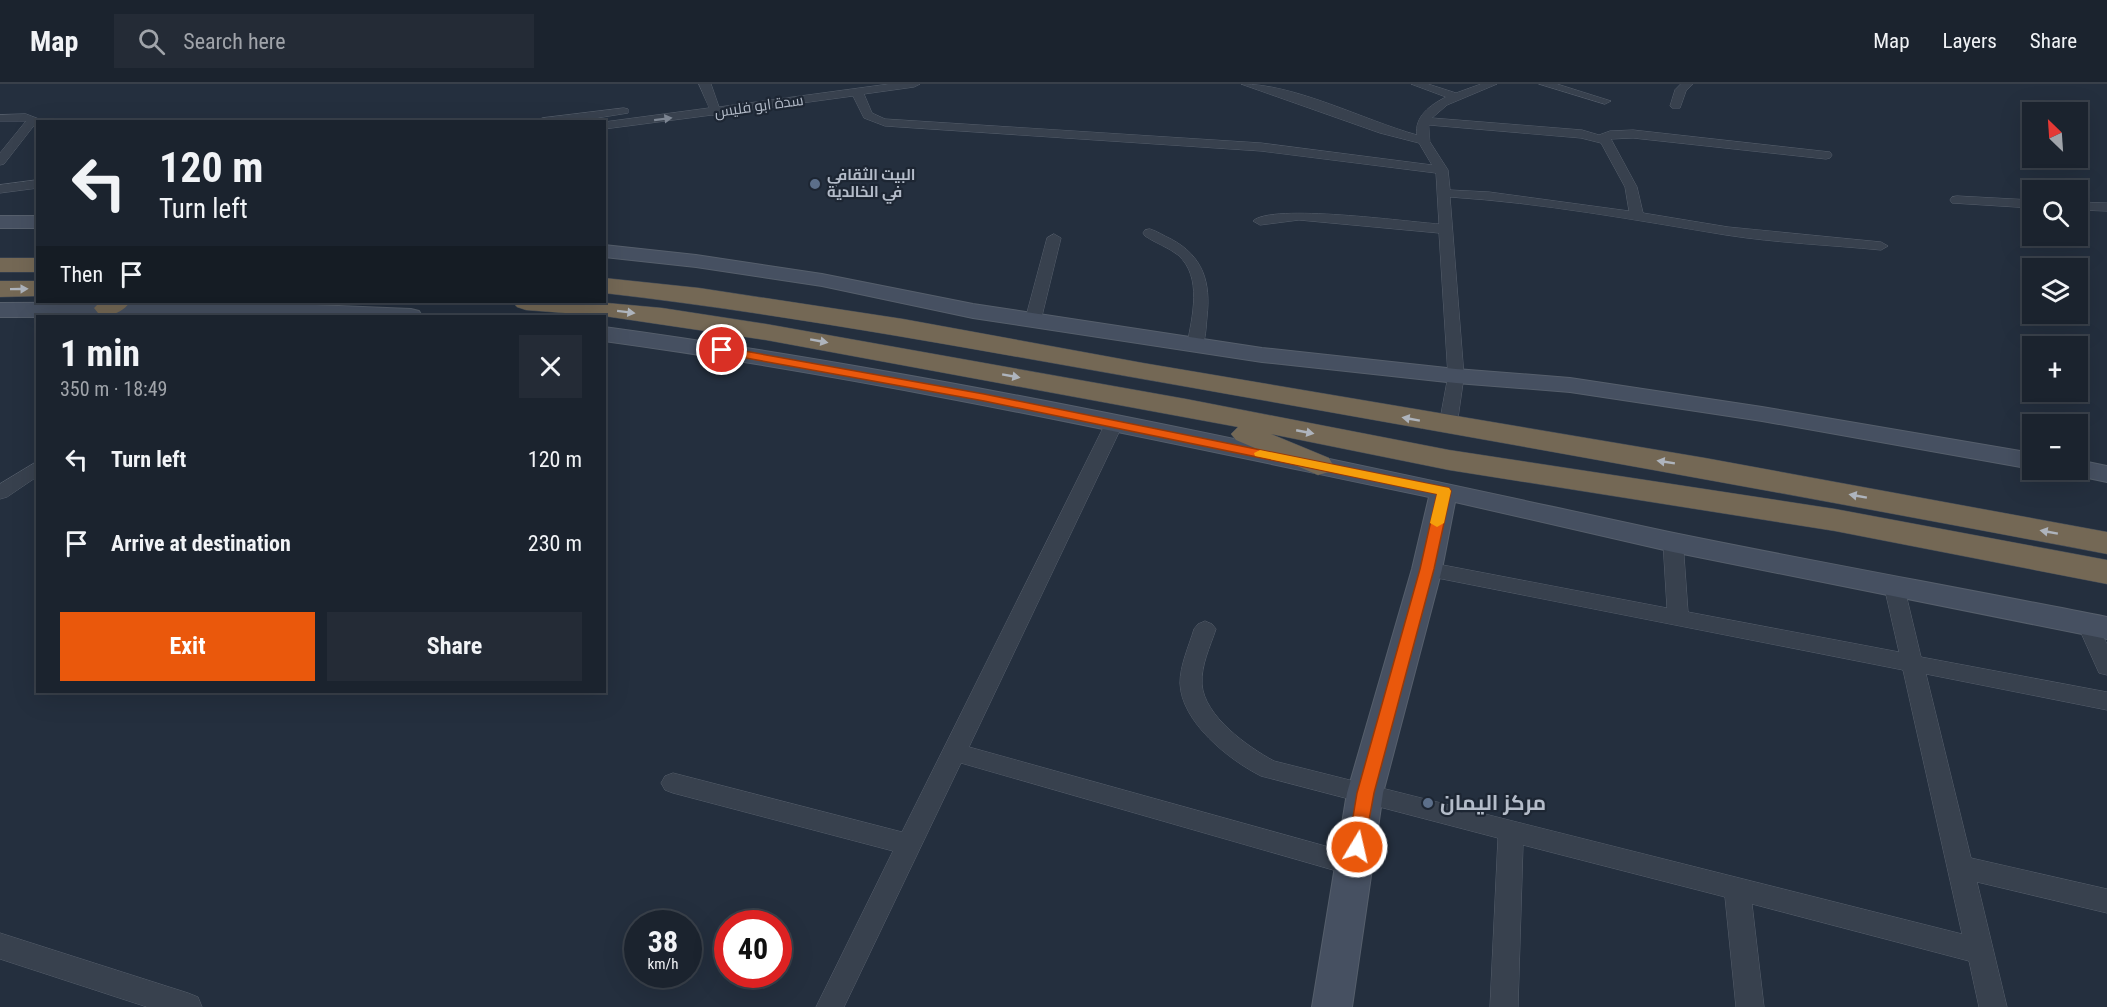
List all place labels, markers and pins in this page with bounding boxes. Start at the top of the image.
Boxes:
place label: البيت الثقافي في الخالدية [827,166,915,204]
marker: البيت الثقافي في الخالدية [808,177,822,191]
pin [696,324,747,375]
place label: مركز اليمان [1440,791,1546,815]
marker: مركز اليمان [1421,796,1435,810]

